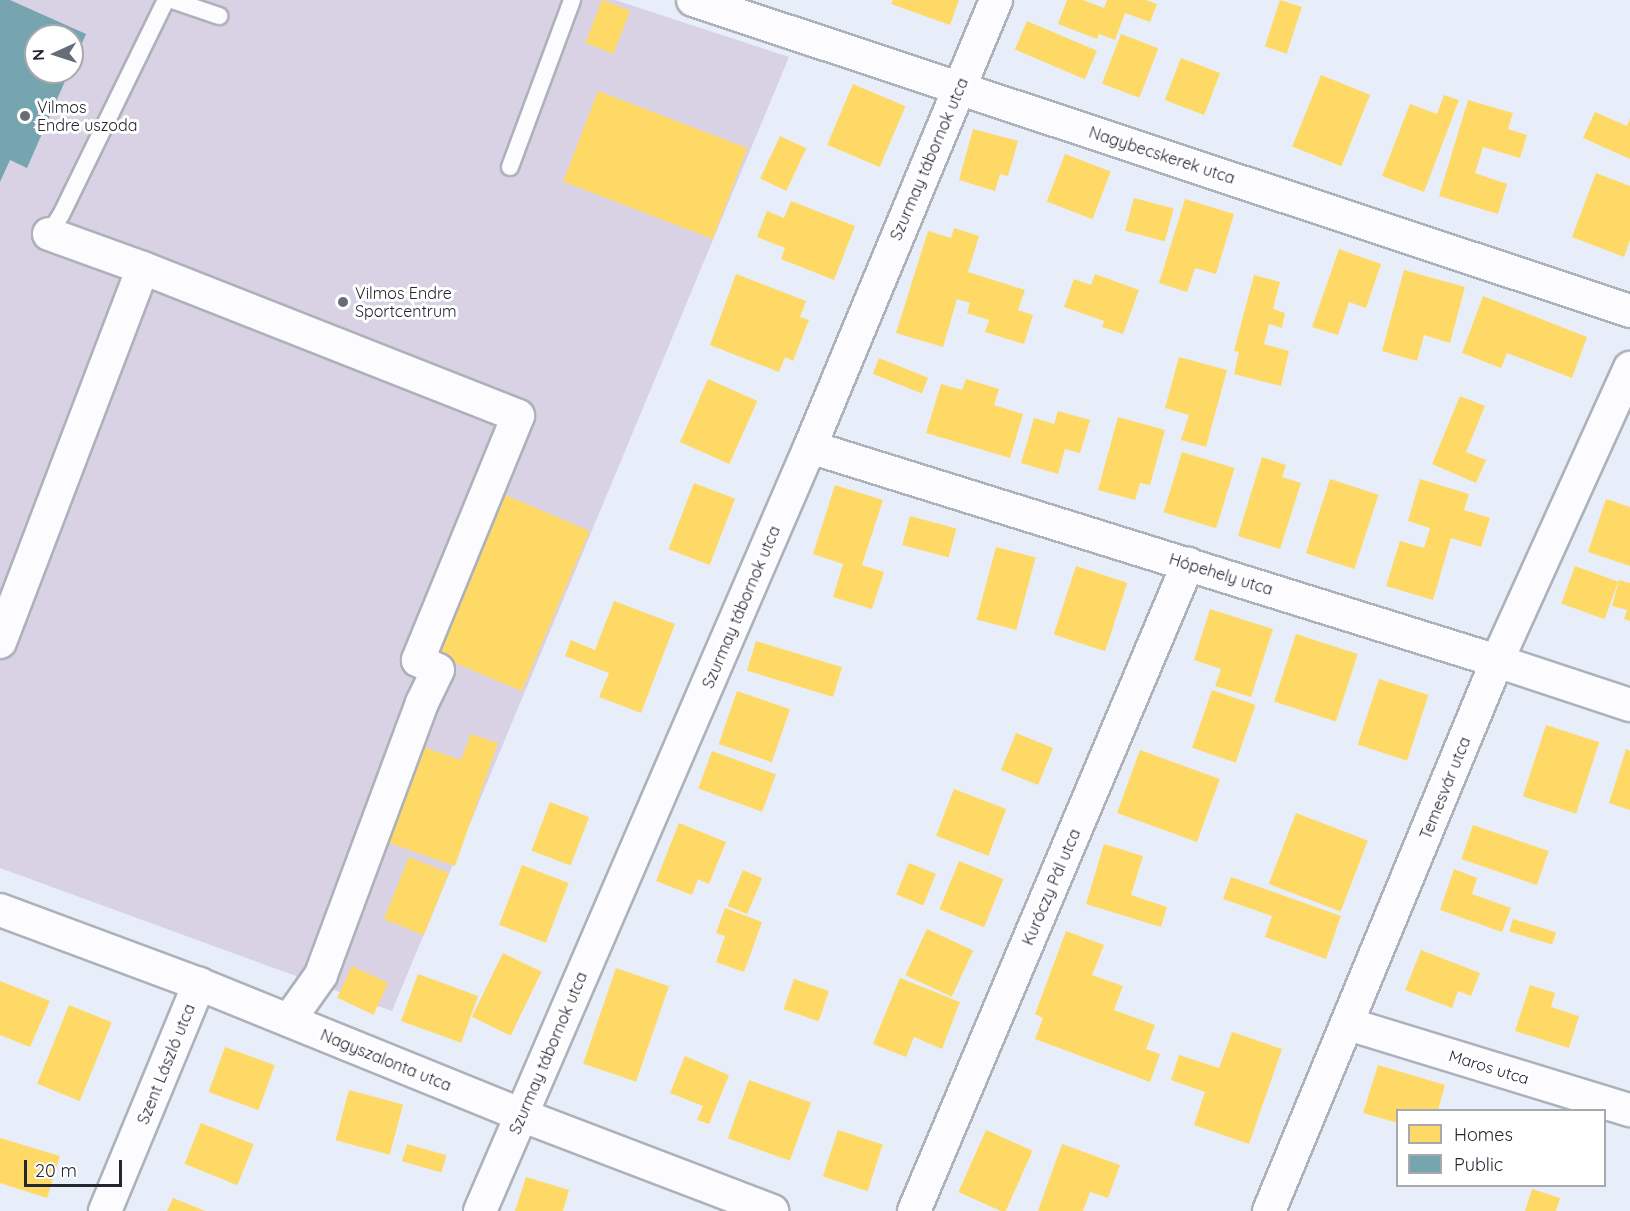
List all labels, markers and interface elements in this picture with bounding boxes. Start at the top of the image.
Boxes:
north arrow [24,24,84,84]
text: N [28,48,48,61]
street label: Szurmay tábornok utca [886,75,972,243]
place label: Vilmos Endre uszoda [37,97,137,135]
marker: Vilmos Endre uszoda [18,109,32,123]
street label: Nagybecskerek utca [1087,122,1237,188]
place label: Vilmos Endre Sportcentrum [355,283,457,321]
marker: Vilmos Endre Sportcentrum [336,295,350,309]
street label: Szurmay tábornok utca [698,523,784,691]
street label: Hópehely utca [1167,549,1275,599]
street label: Temesvár utca [1416,734,1474,842]
street label: Kuróczy Pál utca [1018,826,1084,948]
street label: Szurmay tábornok utca [505,969,591,1137]
street label: Szent László utca [133,1001,199,1127]
street label: Nagyszalonta utca [318,1025,454,1095]
street label: Maros utca [1447,1046,1531,1088]
legend [1396,1109,1606,1187]
text: Homes [1454,1123,1513,1146]
scale bar [27,1148,124,1186]
text: Public [1454,1153,1503,1176]
text: 20 m [35,1159,77,1182]

